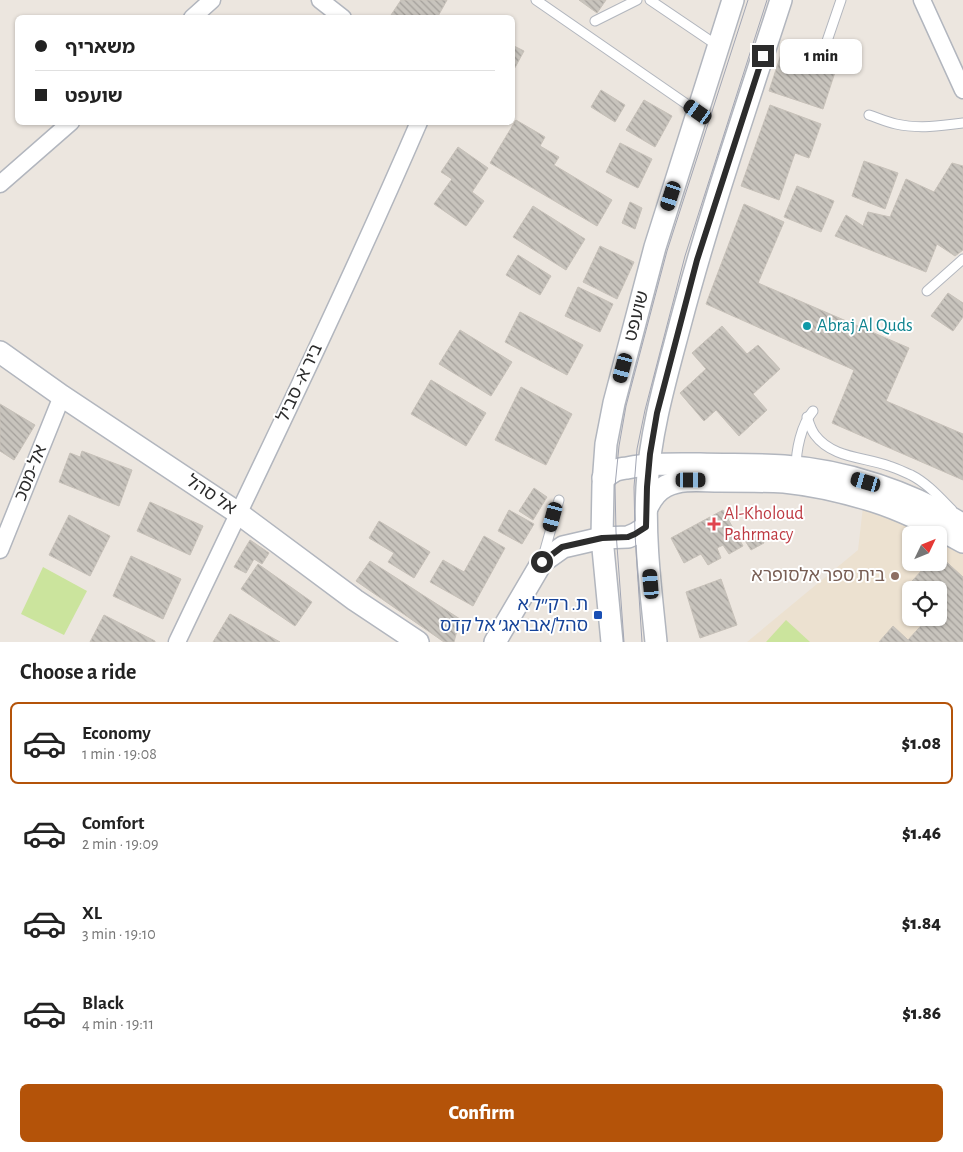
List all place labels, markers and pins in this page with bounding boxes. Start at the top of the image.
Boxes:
place label: Abraj Al Quds [817,317,913,335]
marker: Abraj Al Quds [801,320,813,332]
place label: Al-Kholoud Pahrmacy [724,505,804,544]
marker: Al-Kholoud Pahrmacy [708,518,720,530]
place label: בית ספר אלסופרא [751,566,885,585]
marker: בית ספר אלסופרא [889,570,901,582]
place label: ת. רק״ל א סהל/אבראג׳ אל קדס [440,595,588,635]
marker: ת. רק״ל א סהל/אבראג׳ אל קדס [592,609,604,621]

